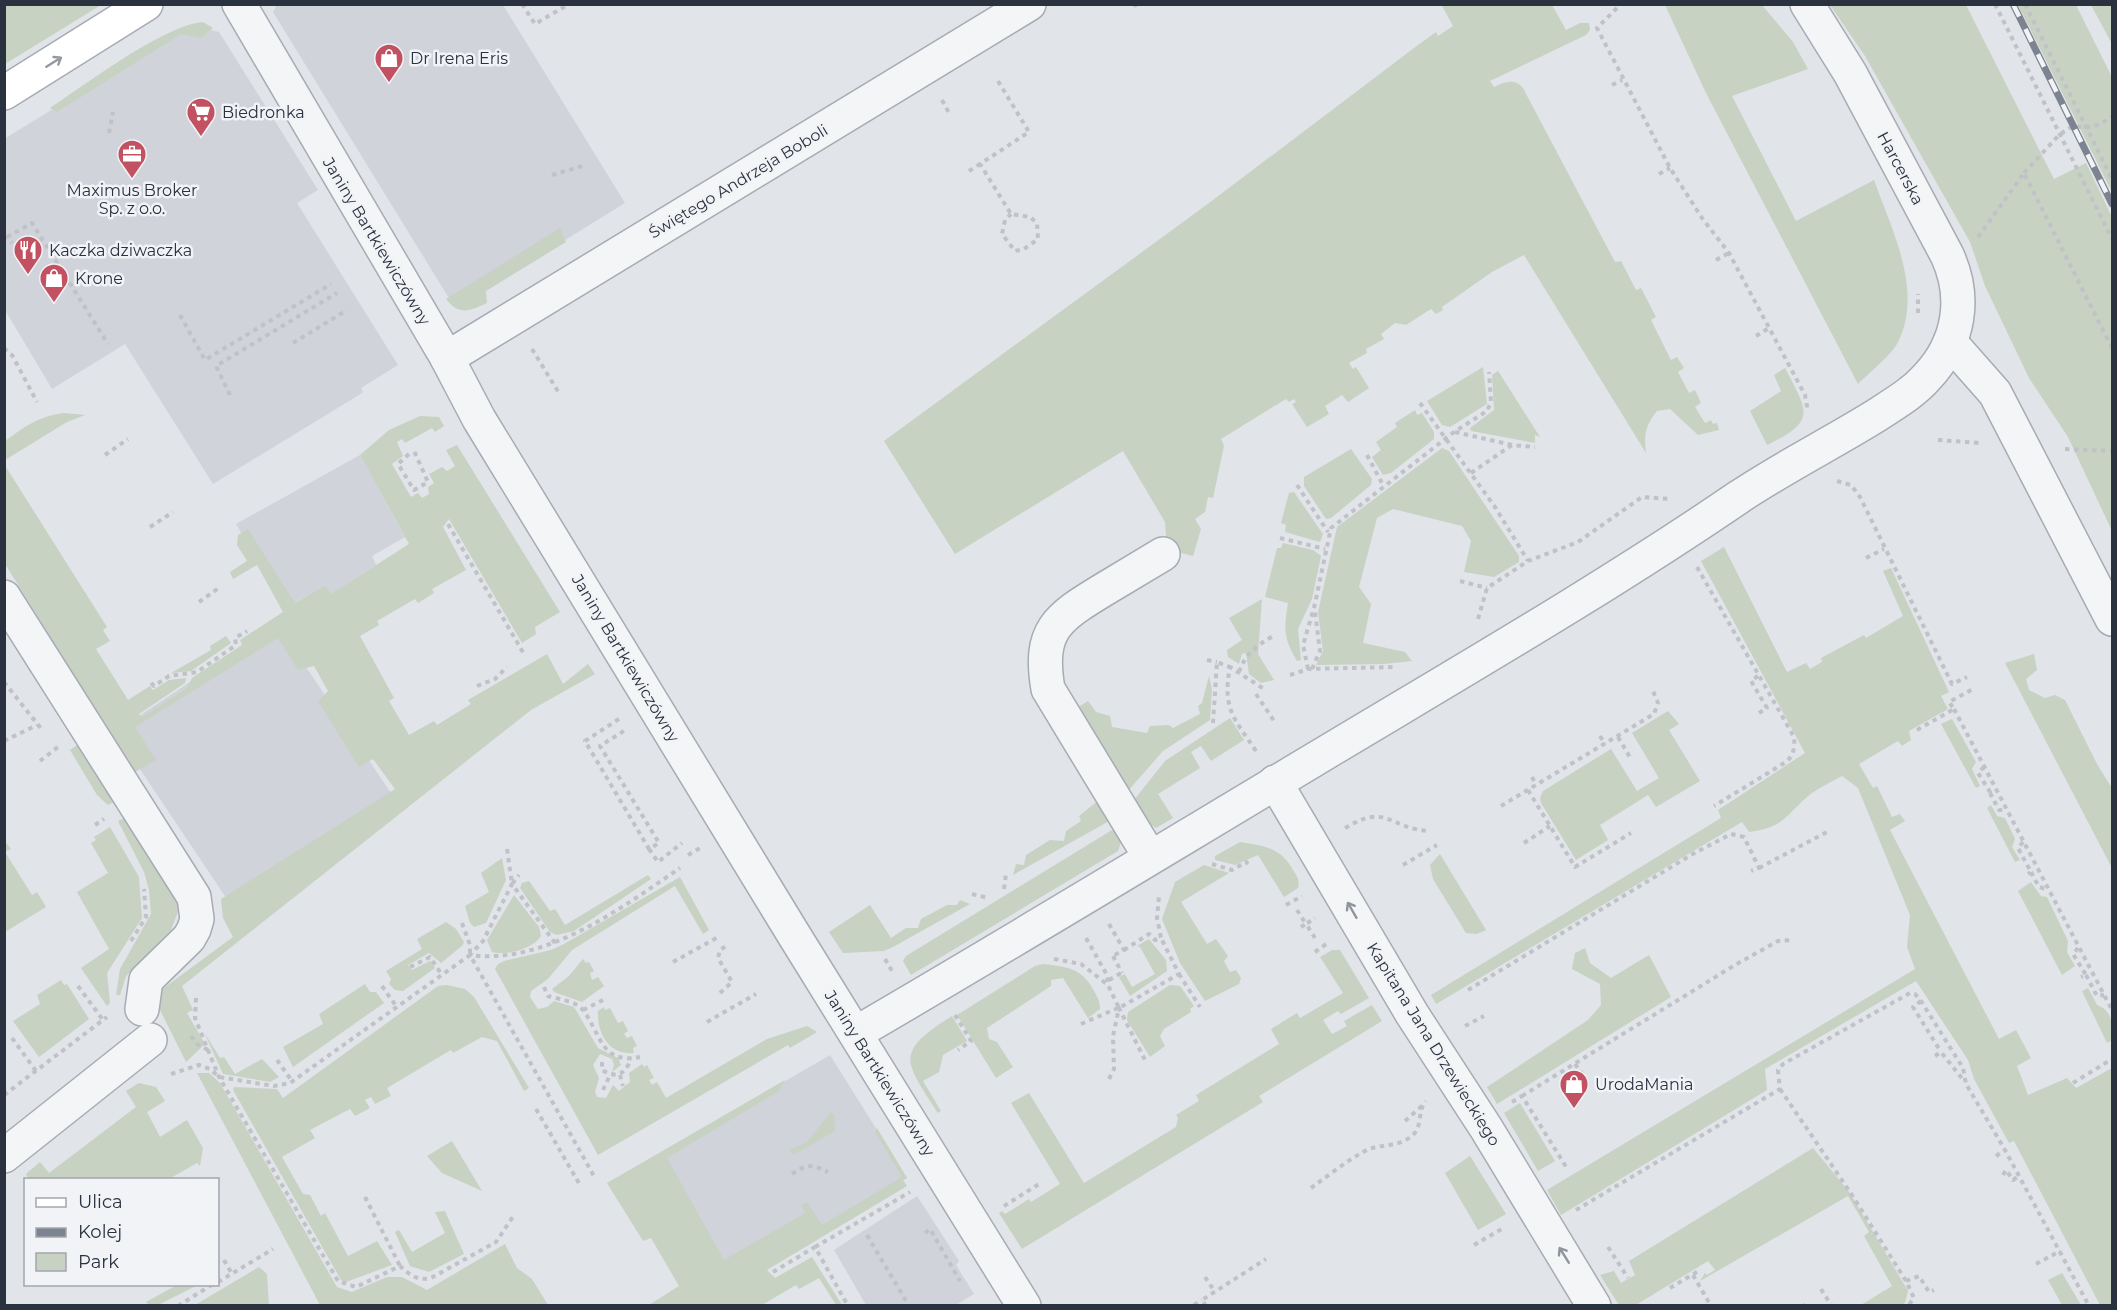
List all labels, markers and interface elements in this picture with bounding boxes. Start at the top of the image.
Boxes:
shop icon: Dr Irena Eris [373,42,405,84]
place label: Dr Irena Eris [410,49,508,68]
one-way arrow [45,56,62,68]
supermarket icon: Biedronka [185,96,217,138]
place label: Biedronka [222,103,305,122]
street label: Świętego Andrzeja Boboli [645,120,831,242]
street label: Harcerska [1873,128,1928,208]
office icon: Maximus Broker Sp. z o.o. [116,138,148,180]
street label: Janiny Bartkiewiczówny [318,153,434,329]
place label: Maximus Broker Sp. z o.o. [67,181,197,218]
restaurant icon: Kaczka dziwaczka [12,234,44,276]
place label: Kaczka dziwaczka [49,241,192,260]
shop icon: Krone [38,262,70,304]
place label: Krone [75,269,123,288]
street label: Janiny Bartkiewiczówny [567,570,683,746]
one-way arrow [1346,902,1358,919]
street label: Kapitana Jana Drzewieckiego [1363,939,1504,1149]
street label: Janiny Bartkiewiczówny [820,986,939,1160]
shop icon: UrodaMania [1558,1068,1590,1110]
place label: UrodaMania [1595,1075,1694,1094]
legend [24,1178,219,1286]
text: Ulica [78,1191,123,1213]
text: Kolej [78,1221,122,1243]
one-way arrow [1558,1247,1570,1264]
text: Park [78,1251,119,1273]

